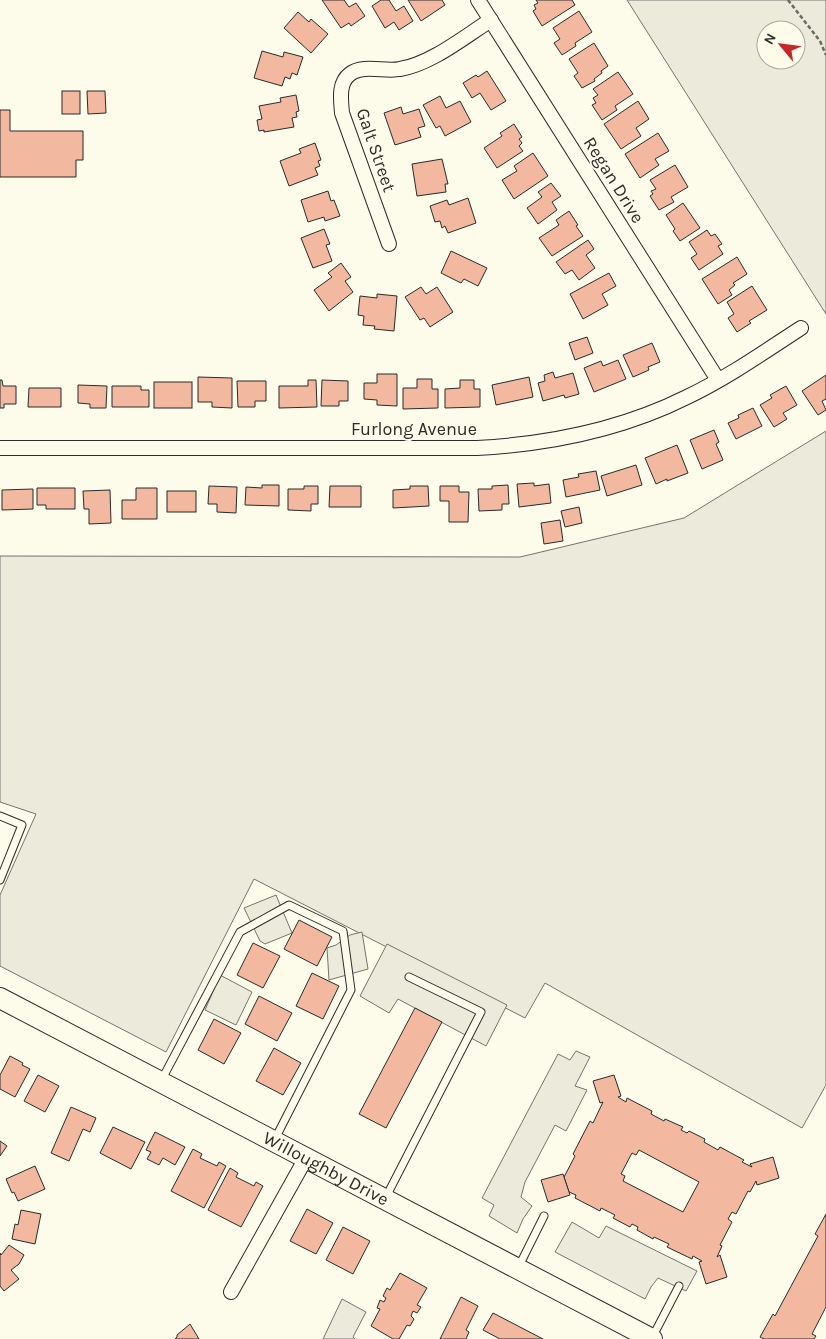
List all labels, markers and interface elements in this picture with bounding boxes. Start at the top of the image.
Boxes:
north arrow [756,20,806,70]
text: N [760,30,780,47]
street label: Galt Street [351,105,401,195]
street label: Regan Drive [579,133,649,227]
street label: Furlong Avenue [351,418,477,440]
street label: Willoughby Drive [260,1127,393,1210]

